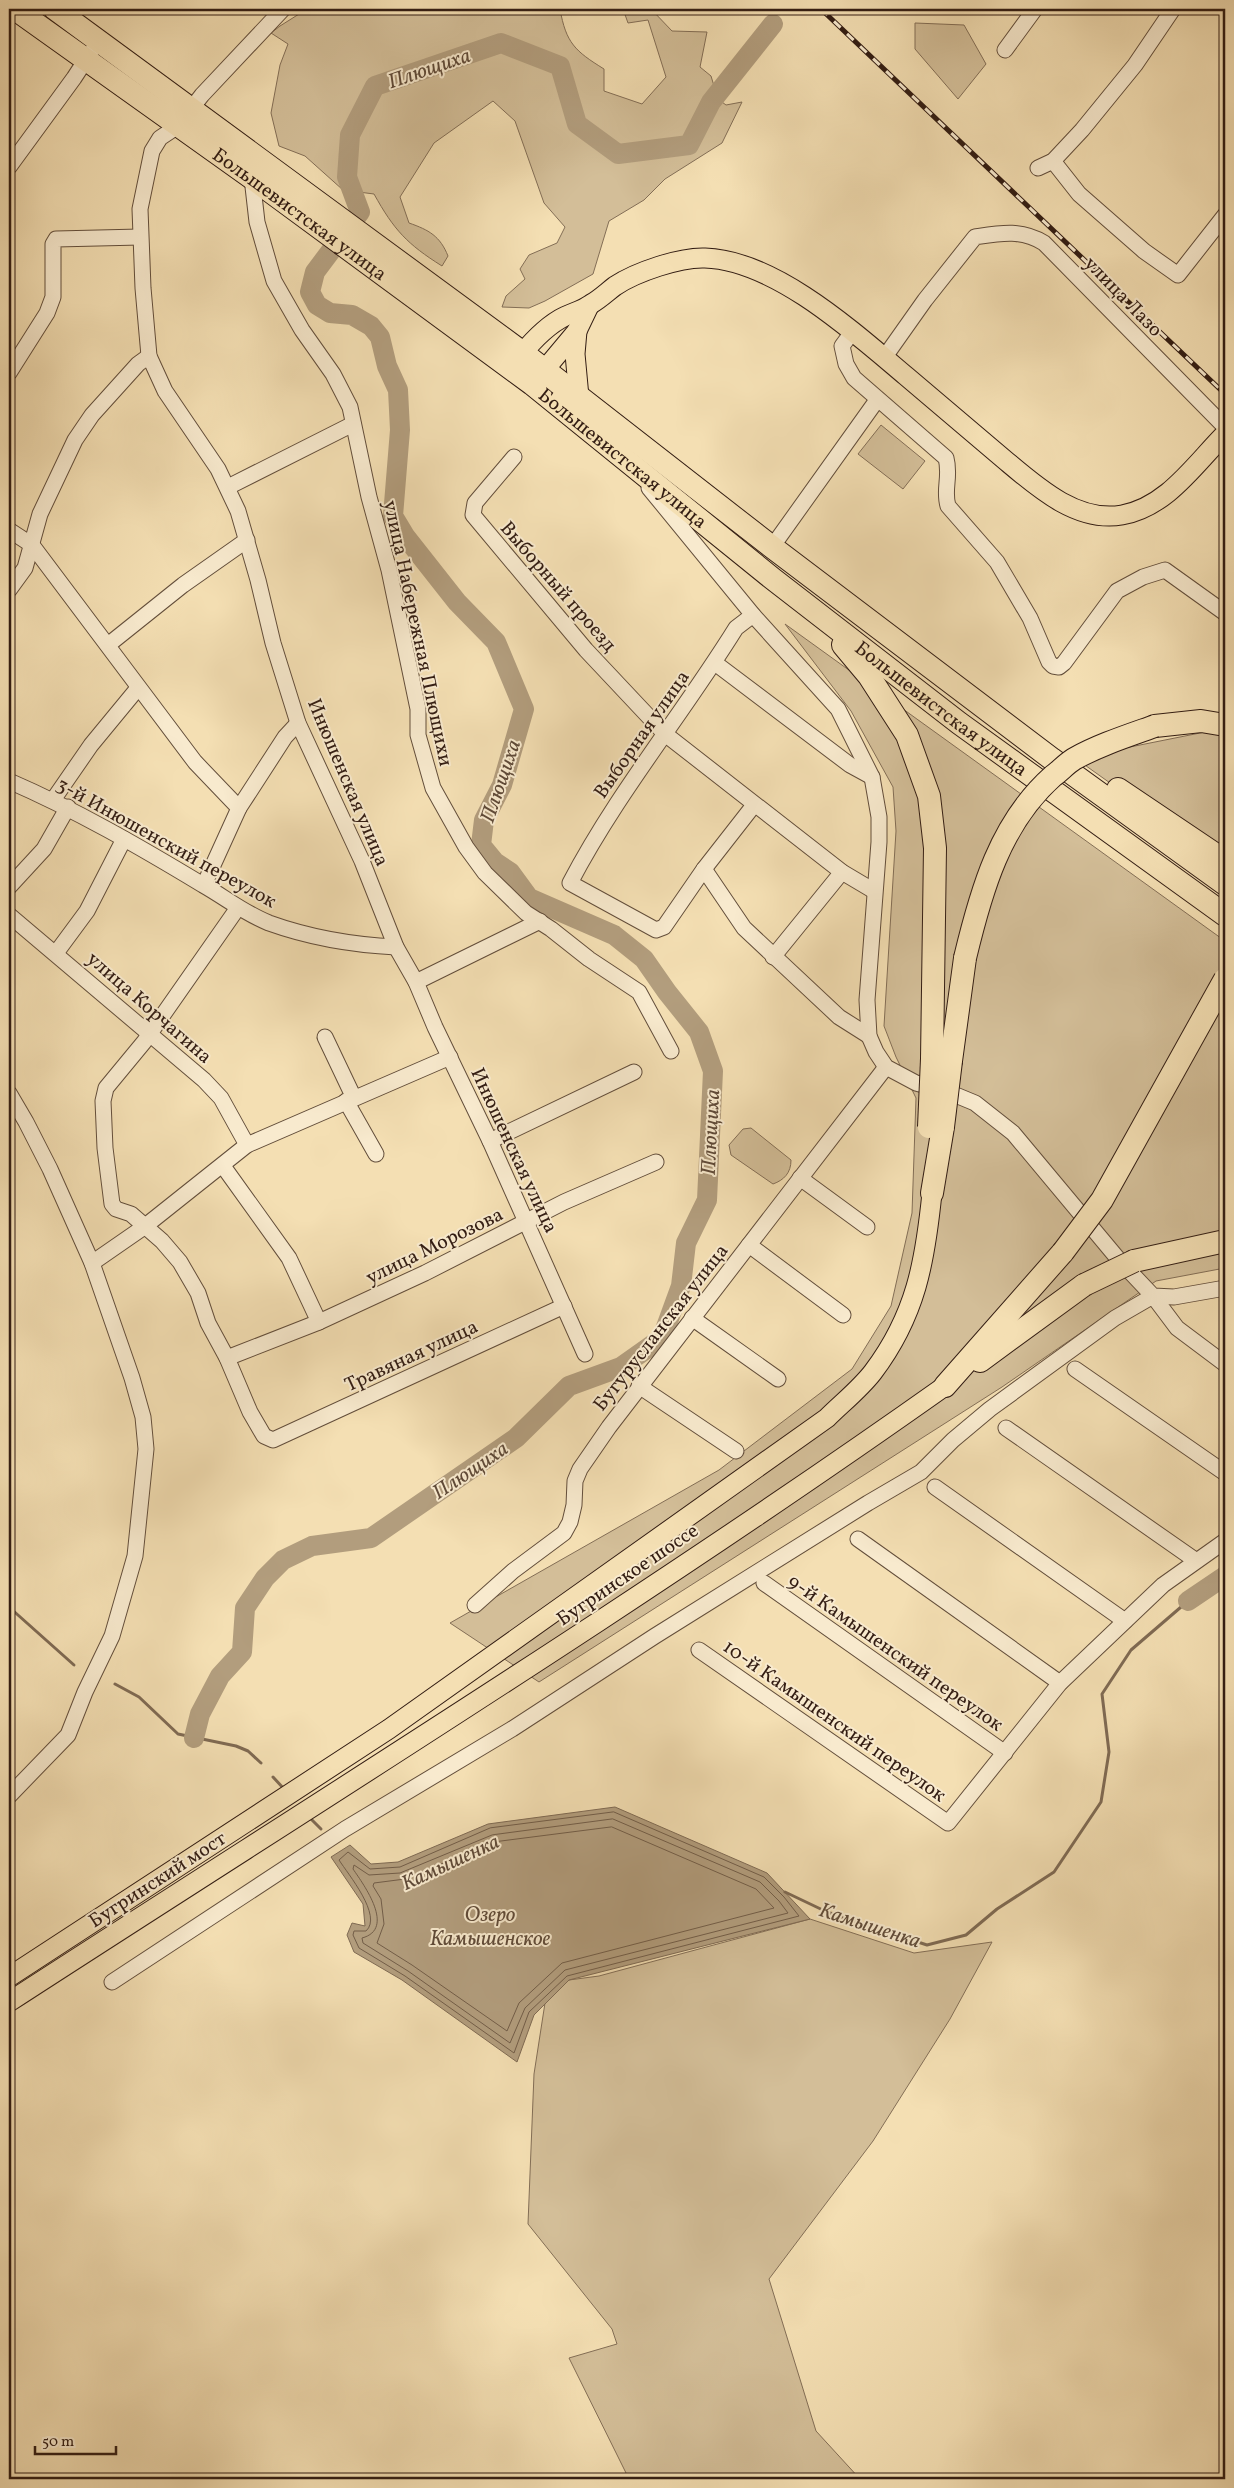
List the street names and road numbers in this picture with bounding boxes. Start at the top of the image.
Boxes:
street label: Большевистская улица [206,142,392,289]
street label: улица Лазо [1077,251,1168,344]
street label: Большевистская улица [531,382,712,536]
street label: улица Набережная Плющихи [375,498,459,769]
street label: Выборный проезд [493,516,622,659]
street label: Большевистская улица [848,635,1033,784]
street label: Выборная улица [588,665,697,805]
street label: Инюшенская улица [299,695,395,871]
street label: 3-й Инюшенский переулок [51,771,281,916]
street label: улица Корчагина [80,946,218,1071]
street label: Инюшенская улица [463,1063,564,1238]
street label: улица Морозова [361,1201,508,1292]
street label: Бугурусланская улица [587,1239,736,1418]
street label: Травяная улица [341,1314,483,1400]
street label: Бугринское шоссе [552,1518,705,1634]
street label: 9-й Камышенский переулок [781,1568,1009,1739]
street label: 10-й Камышенский переулок [717,1634,951,1810]
street label: Бугринский мост [84,1826,232,1936]

